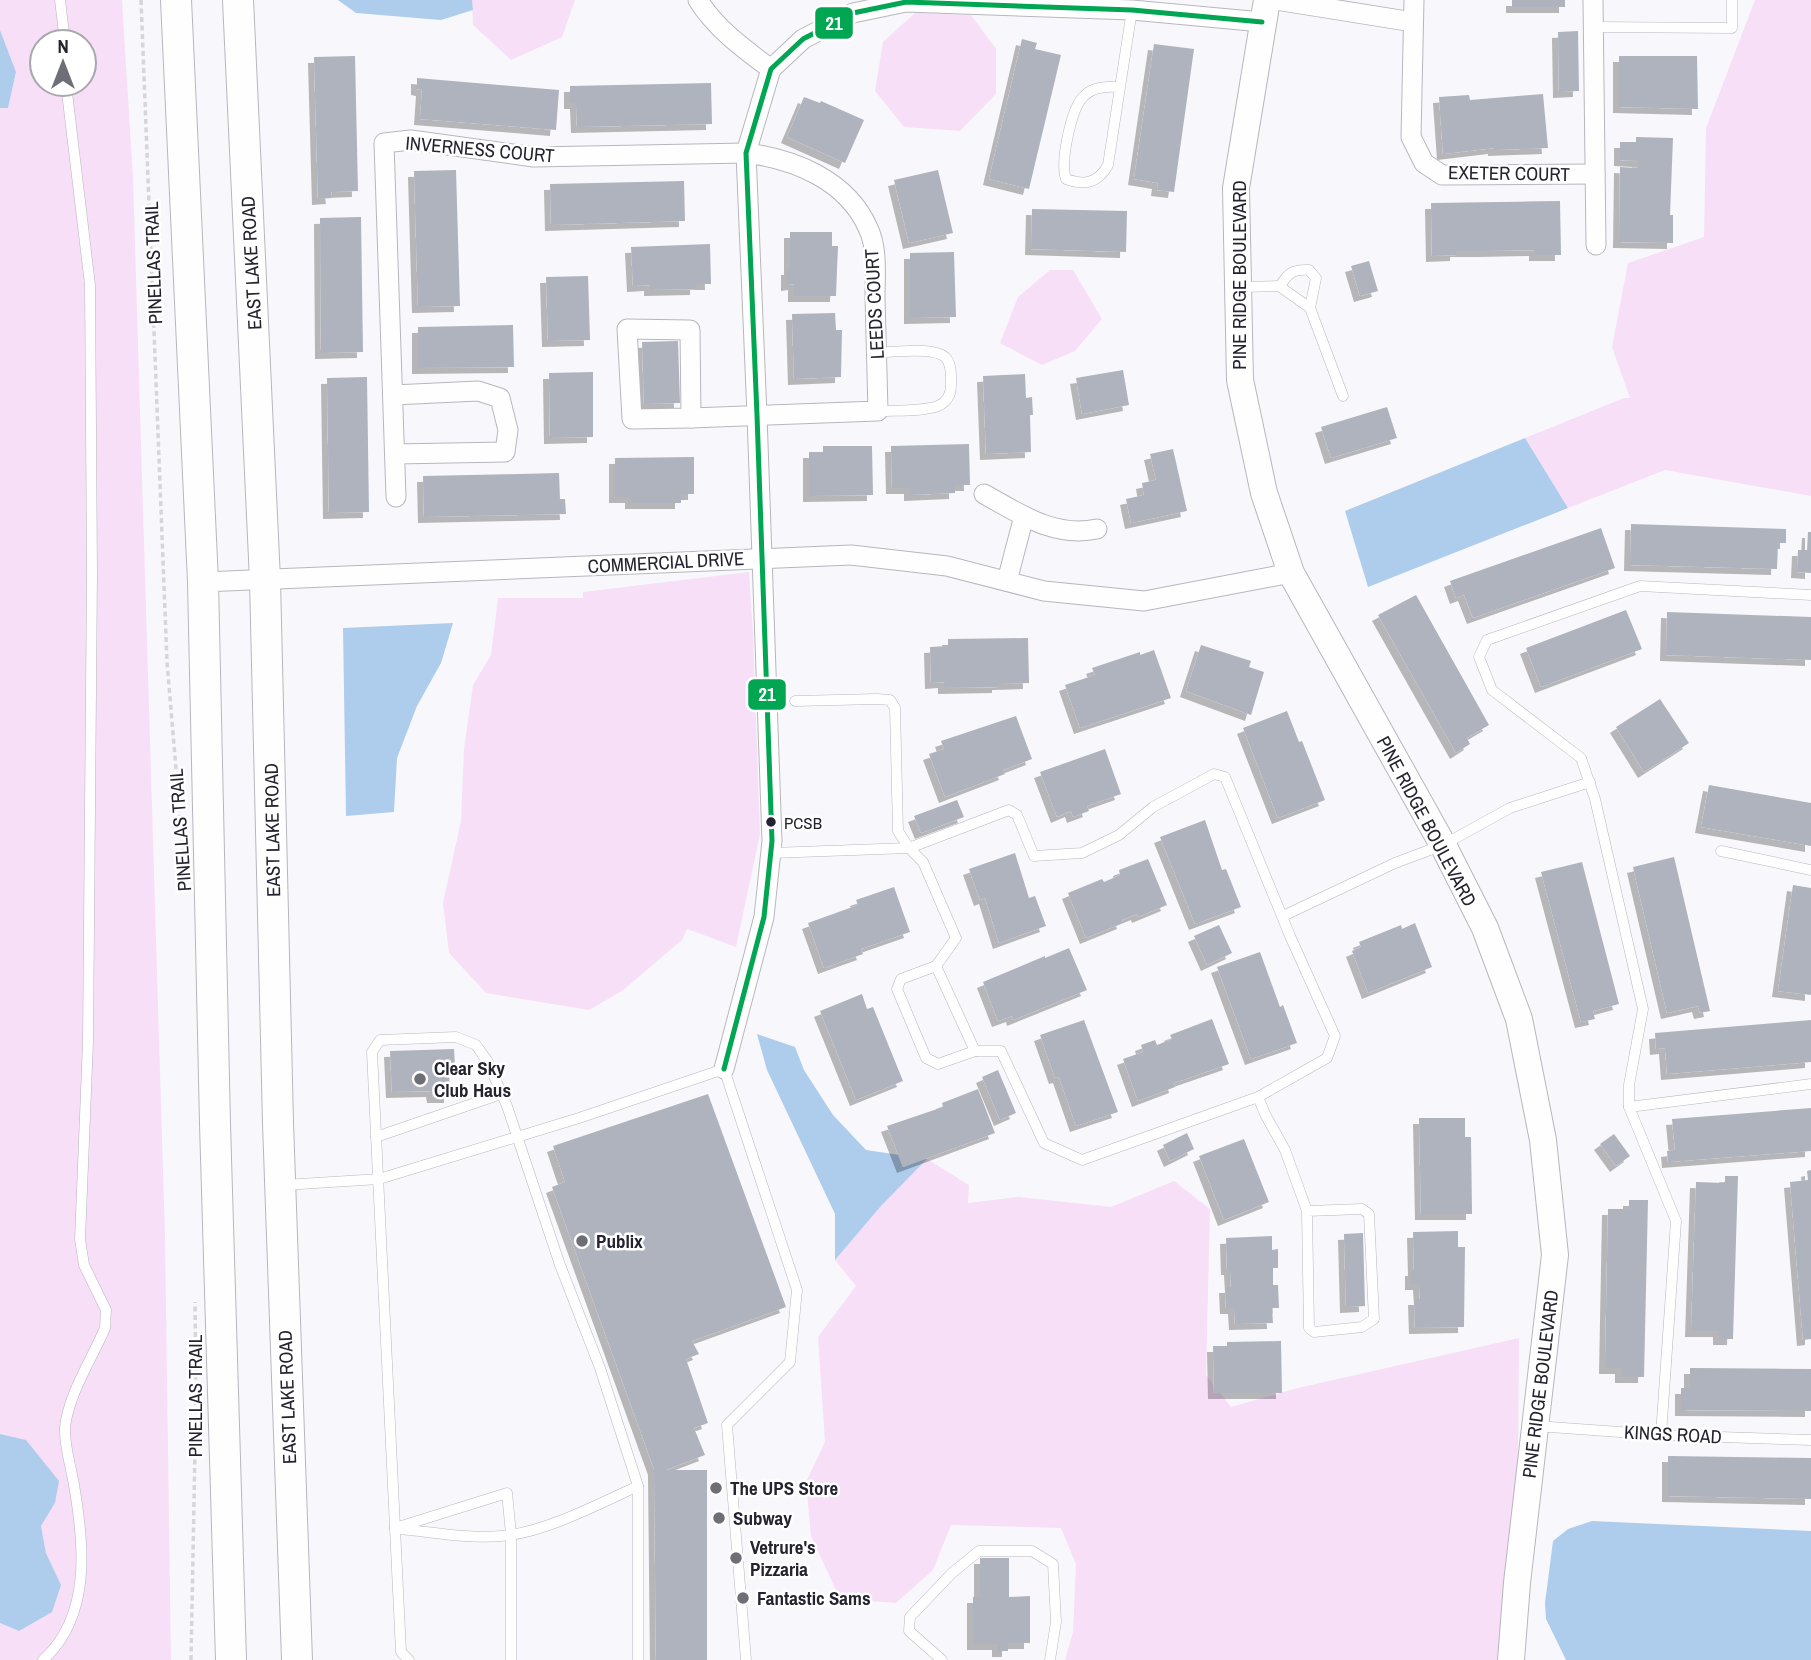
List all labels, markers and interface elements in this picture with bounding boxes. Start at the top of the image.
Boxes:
line badge: 21 [814,6,854,40]
text: 21 [825,10,843,36]
north arrow [28,28,98,98]
text: N [57,33,69,59]
street label: INVERNESS COURT [404,130,556,169]
street label: EXETER COURT [1448,159,1571,187]
street label: PINE RIDGE BOULEVARD [1226,180,1252,370]
street label: EAST LAKE ROAD [235,195,267,331]
street label: PINELLAS TRAIL [138,201,168,325]
street label: LEEDS COURT [858,248,890,360]
street label: COMMERCIAL DRIVE [587,545,745,579]
line badge: 21 [747,678,787,711]
text: 21 [758,681,776,707]
street label: PINE RIDGE BOULEVARD [1371,731,1483,911]
street label: EAST LAKE ROAD [258,763,286,897]
street label: PINELLAS TRAIL [163,768,197,892]
place label: PCSB [784,811,822,834]
marker: PCSB [764,815,778,829]
place label: Clear Sky Club Haus [434,1055,511,1103]
marker: Clear Sky Club Haus [412,1071,428,1087]
place label: Publix [596,1228,643,1254]
marker: Publix [574,1233,590,1249]
street label: PINE RIDGE BOULEVARD [1516,1288,1564,1480]
street label: EAST LAKE ROAD [272,1330,302,1464]
street label: PINELLAS TRAIL [182,1334,208,1457]
street label: KINGS ROAD [1623,1418,1723,1450]
place label: The UPS Store [730,1475,839,1501]
marker: The UPS Store [708,1480,724,1496]
place label: Subway [733,1505,792,1531]
marker: Subway [711,1510,727,1526]
place label: Vetrure's Pizzaria [750,1534,816,1582]
marker: Vetrure's Pizzaria [728,1550,744,1566]
place label: Fantastic Sams [757,1585,871,1611]
marker: Fantastic Sams [735,1590,751,1606]

